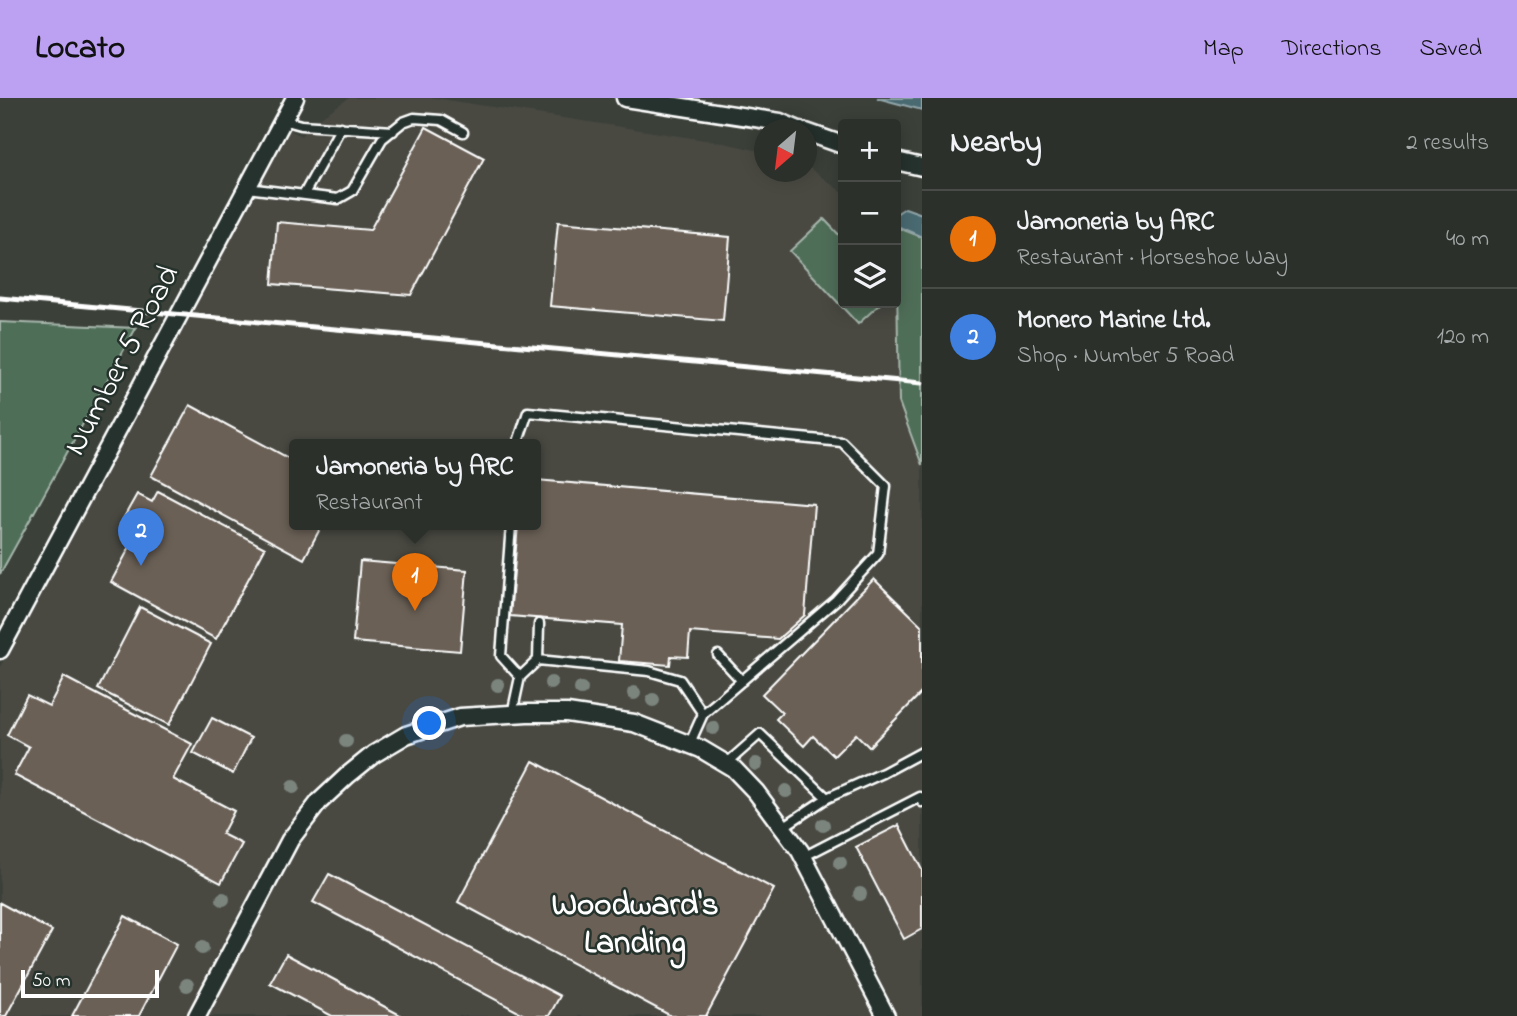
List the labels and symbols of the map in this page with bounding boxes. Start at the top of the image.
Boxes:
north arrow [754,119,817,182]
street label: Number 5 Road [53,257,193,465]
pin: 2 [118,508,164,566]
pin: 1 [392,553,438,611]
your location [412,706,446,740]
district label: Woodward's Landing [552,882,718,969]
scale bar [21,967,159,999]

